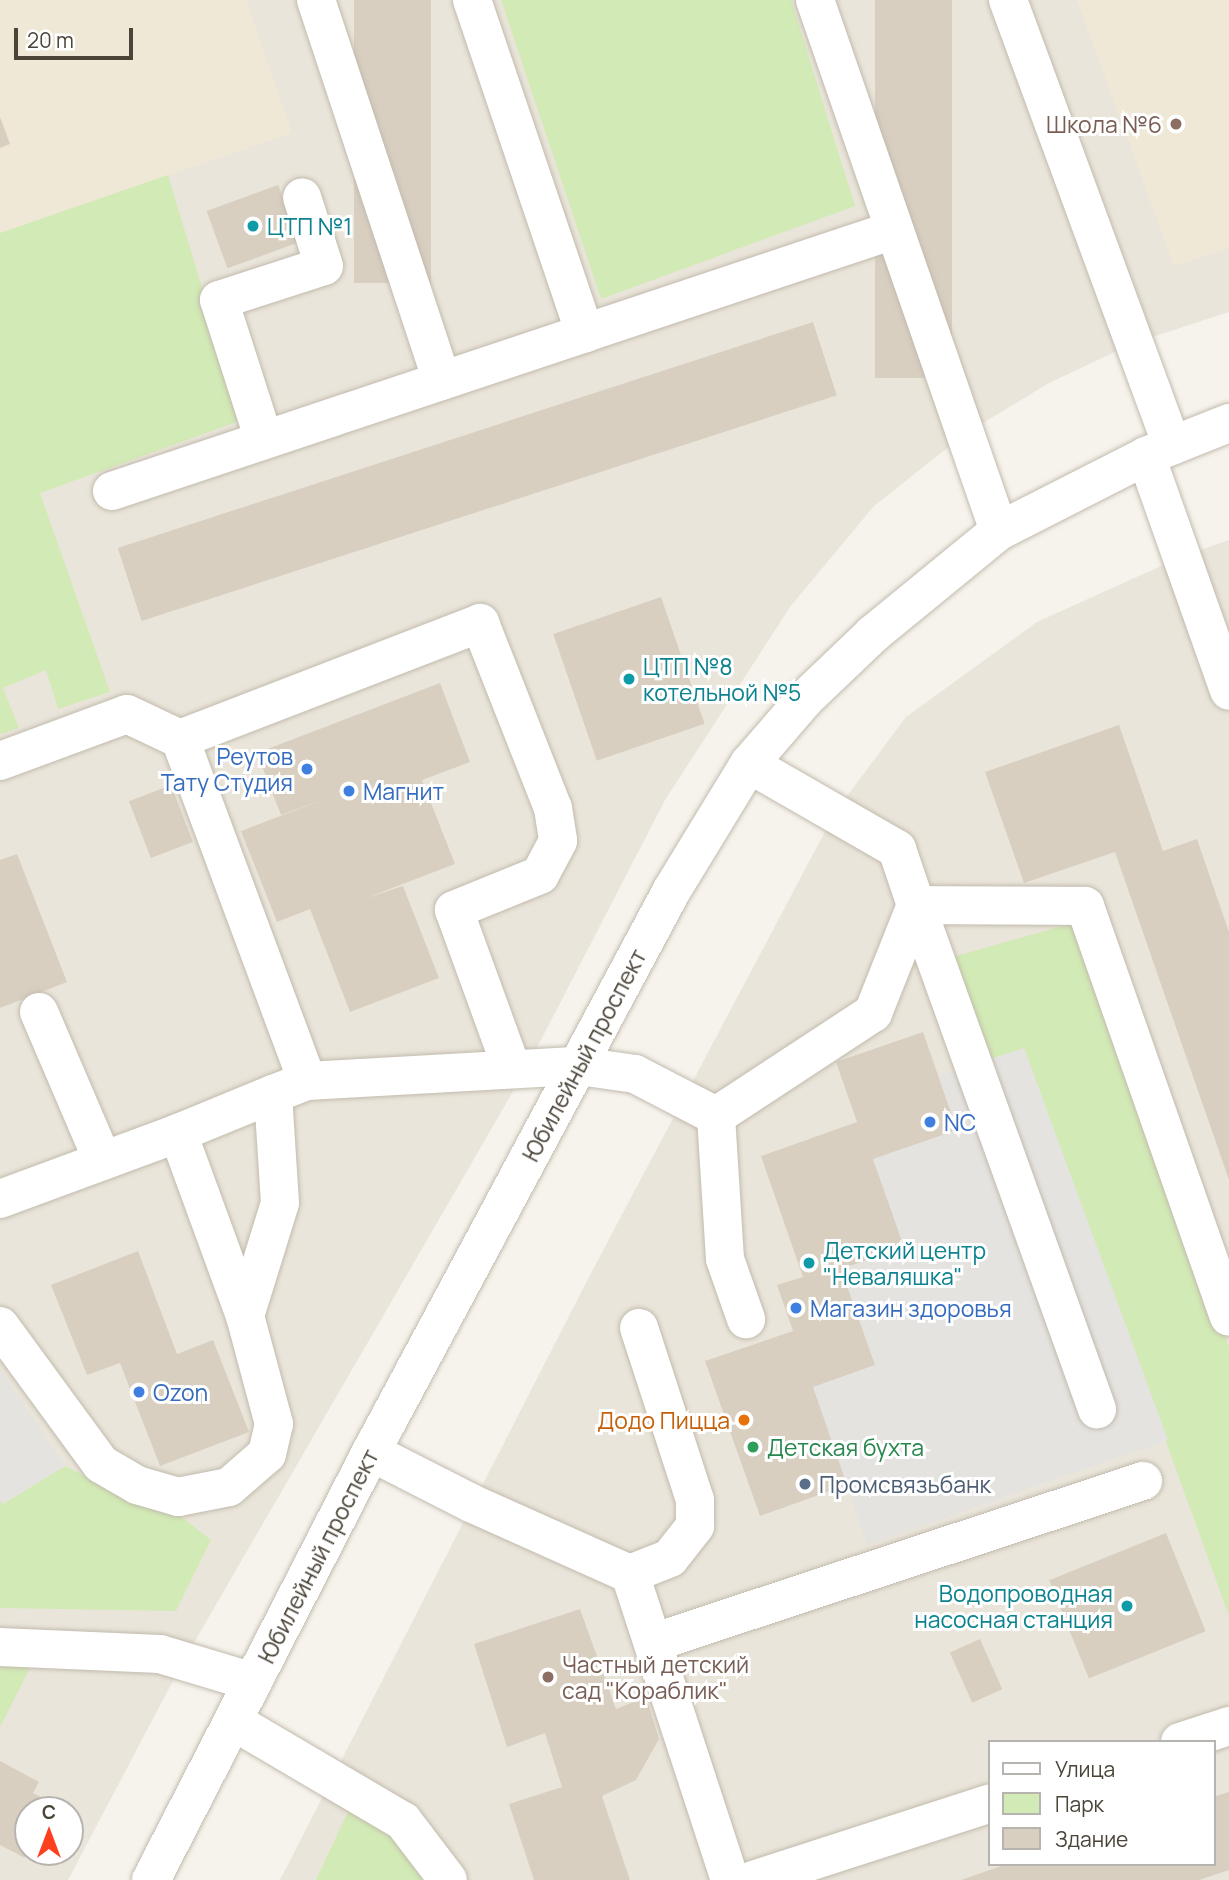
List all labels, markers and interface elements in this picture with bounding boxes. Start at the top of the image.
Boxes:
scale bar [18,14,136,58]
text: 20 m [27,26,74,54]
place label: Школа №6 [1046,110,1162,138]
marker: Школа №6 [1168,116,1184,132]
place label: ЦТП №1 [267,212,352,240]
marker: ЦТП №1 [245,218,261,234]
place label: ЦТП №8 котельной №5 [643,652,801,706]
marker: ЦТП №8 котельной №5 [621,671,637,687]
place label: Реутов Тату Студия [161,742,293,796]
marker: Реутов Тату Студия [299,761,315,777]
place label: Магнит [363,777,444,805]
marker: Магнит [341,783,357,799]
street label: Юбилейный проспект [516,944,652,1166]
place label: NC [944,1108,976,1136]
marker: NC [922,1114,938,1130]
place label: Детский центр "Неваляшка" [823,1236,986,1290]
marker: Детский центр "Неваляшка" [801,1255,817,1271]
place label: Магазин здоровья [810,1294,1012,1322]
marker: Магазин здоровья [788,1300,804,1316]
place label: Ozon [153,1378,208,1406]
marker: Ozon [131,1384,147,1400]
place label: Додо Пицца [597,1406,730,1434]
marker: Додо Пицца [736,1412,752,1428]
place label: Детская бухта [767,1433,924,1461]
marker: Детская бухта [745,1439,761,1455]
street label: Юбилейный проспект [252,1444,384,1668]
place label: Промсвязьбанк [819,1470,991,1498]
marker: Промсвязьбанк [797,1476,813,1492]
place label: Водопроводная насосная станция [914,1579,1113,1633]
marker: Водопроводная насосная станция [1119,1598,1135,1614]
place label: Частный детский сад "Кораблик" [562,1650,749,1704]
marker: Частный детский сад "Кораблик" [540,1669,556,1685]
legend [988,1740,1215,1866]
text: Улица [1055,1755,1115,1783]
text: Парк [1055,1790,1104,1818]
north arrow [14,1796,84,1866]
text: С [42,1799,56,1825]
text: Здание [1055,1825,1128,1853]

